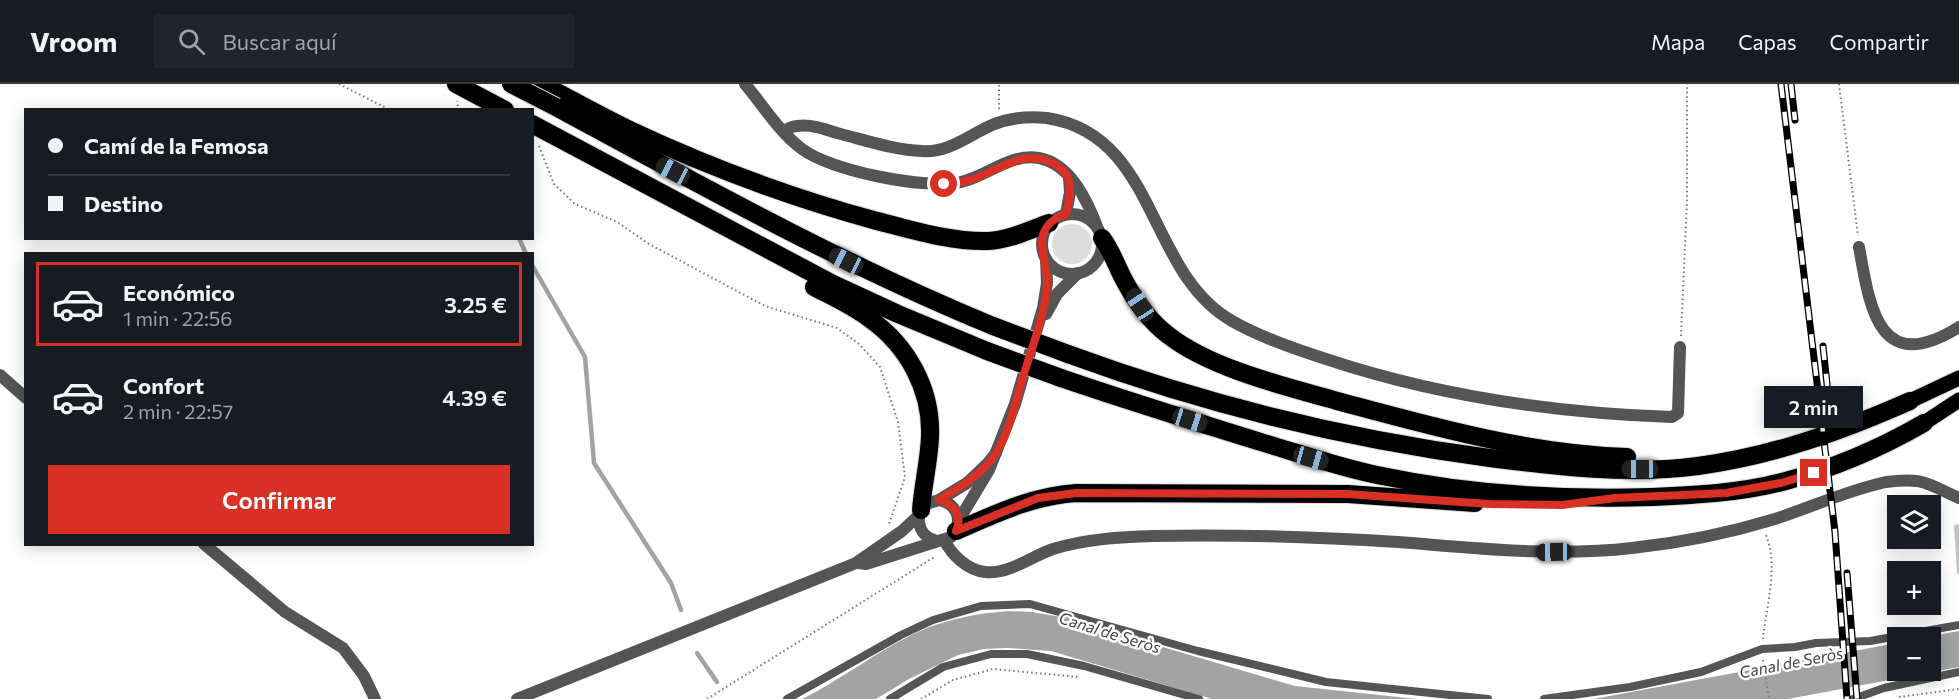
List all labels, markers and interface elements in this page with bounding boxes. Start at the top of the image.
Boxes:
search box [154,14,574,68]
text: Vroom [30,24,118,58]
icon: search [175,25,208,58]
text: Buscar aquí [223,28,337,55]
text: Mapa [1651,29,1705,54]
text: Capas [1738,29,1797,54]
text: Compartir [1830,29,1929,54]
text: Camí de la Femosa [84,132,269,159]
car [653,155,693,187]
route start [930,170,957,197]
text: Destino [84,190,163,217]
car [826,245,866,277]
icon: car [51,277,105,331]
text: Económico [123,279,235,306]
car [1123,285,1157,325]
text: 3.25 € [444,291,507,318]
text: 1 min · 22:56 [123,306,232,330]
icon: car [51,370,105,424]
text: Confort [123,372,204,399]
text: 4.39 € [442,384,507,411]
callout: 2 min [1764,386,1864,428]
text: 2 min [1789,395,1838,419]
text: 2 min · 22:57 [123,399,233,423]
car [1170,406,1210,434]
car [1291,444,1331,472]
route end [1800,459,1827,486]
car [1622,460,1658,478]
button: Confirmar [48,465,510,534]
map controls [1887,495,1941,681]
button: layers [1887,495,1941,549]
car [1536,543,1572,561]
button: + [1887,561,1941,615]
water label: Canal de Seròs [1057,608,1163,656]
button: − [1887,627,1941,681]
water label: Canal de Seròs [1737,643,1845,681]

